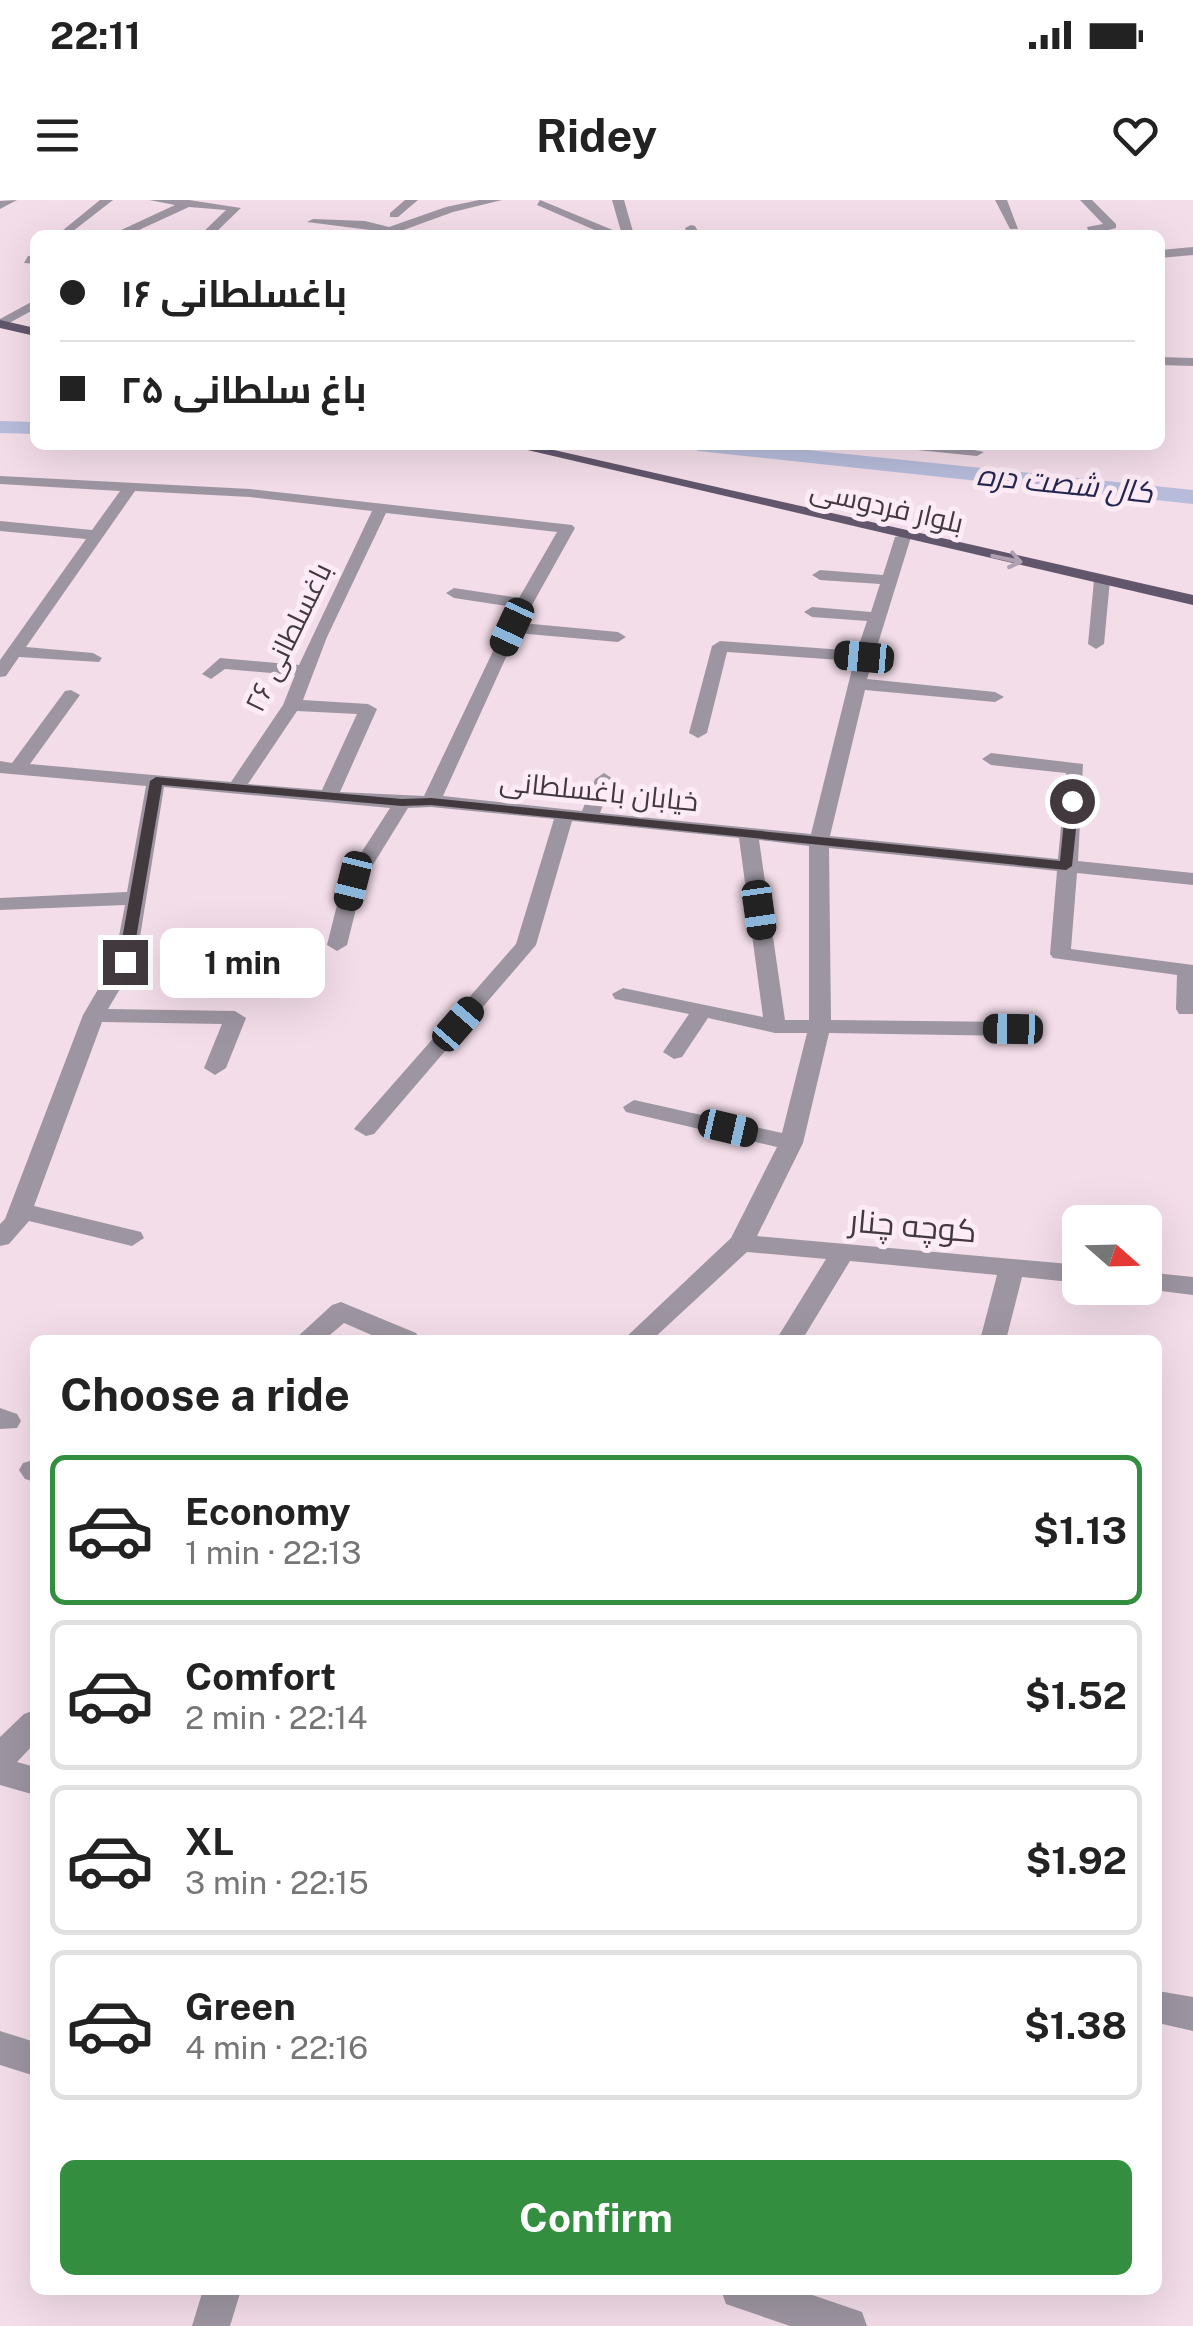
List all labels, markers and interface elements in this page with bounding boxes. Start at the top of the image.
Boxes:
text: 22:11 [50,13,141,58]
icon: menu [30,108,85,163]
icon: heart [1108,108,1163,163]
text: Ridey [536,109,657,162]
text: باغسلطانی ۱۶ [120,271,347,316]
text: باغ سلطانی ۲۵ [120,367,367,412]
water label: کال شصت دره [975,456,1155,511]
street label: بلوار فردوسی [807,472,967,540]
one-way arrow [990,551,1022,569]
street label: باغسلطانی ۲۶ [237,557,339,717]
car [486,593,538,661]
car [833,639,895,675]
street label: خیابان باغسلطانی [498,764,700,818]
route start [1050,779,1095,824]
car [331,848,375,914]
car [740,878,778,942]
callout: 1 min [160,927,325,997]
route end [103,940,148,985]
text: 1 min [204,944,281,981]
car [427,992,489,1056]
car [983,1013,1043,1045]
car [695,1107,761,1149]
street label: کوچه چنار [846,1201,978,1252]
north arrow [1062,1205,1162,1305]
map controls [1062,1205,1162,1305]
text: Choose a ride [60,1368,350,1421]
icon: car [65,1485,155,1575]
text: Economy [185,1489,351,1534]
text: $1.13 [1033,1508,1127,1553]
text: 1 min · 22:13 [185,1534,361,1571]
icon: car [65,1650,155,1740]
text: Comfort [185,1654,336,1699]
text: $1.52 [1025,1673,1127,1718]
text: 2 min · 22:14 [185,1699,367,1736]
icon: car [65,1815,155,1905]
text: XL [185,1819,234,1864]
text: $1.92 [1025,1838,1127,1883]
text: 3 min · 22:15 [185,1864,369,1901]
icon: car [65,1980,155,2070]
text: Green [185,1984,296,2029]
text: $1.38 [1024,2003,1127,2048]
text: 4 min · 22:16 [185,2029,368,2066]
button: Confirm [60,2160,1132,2275]

